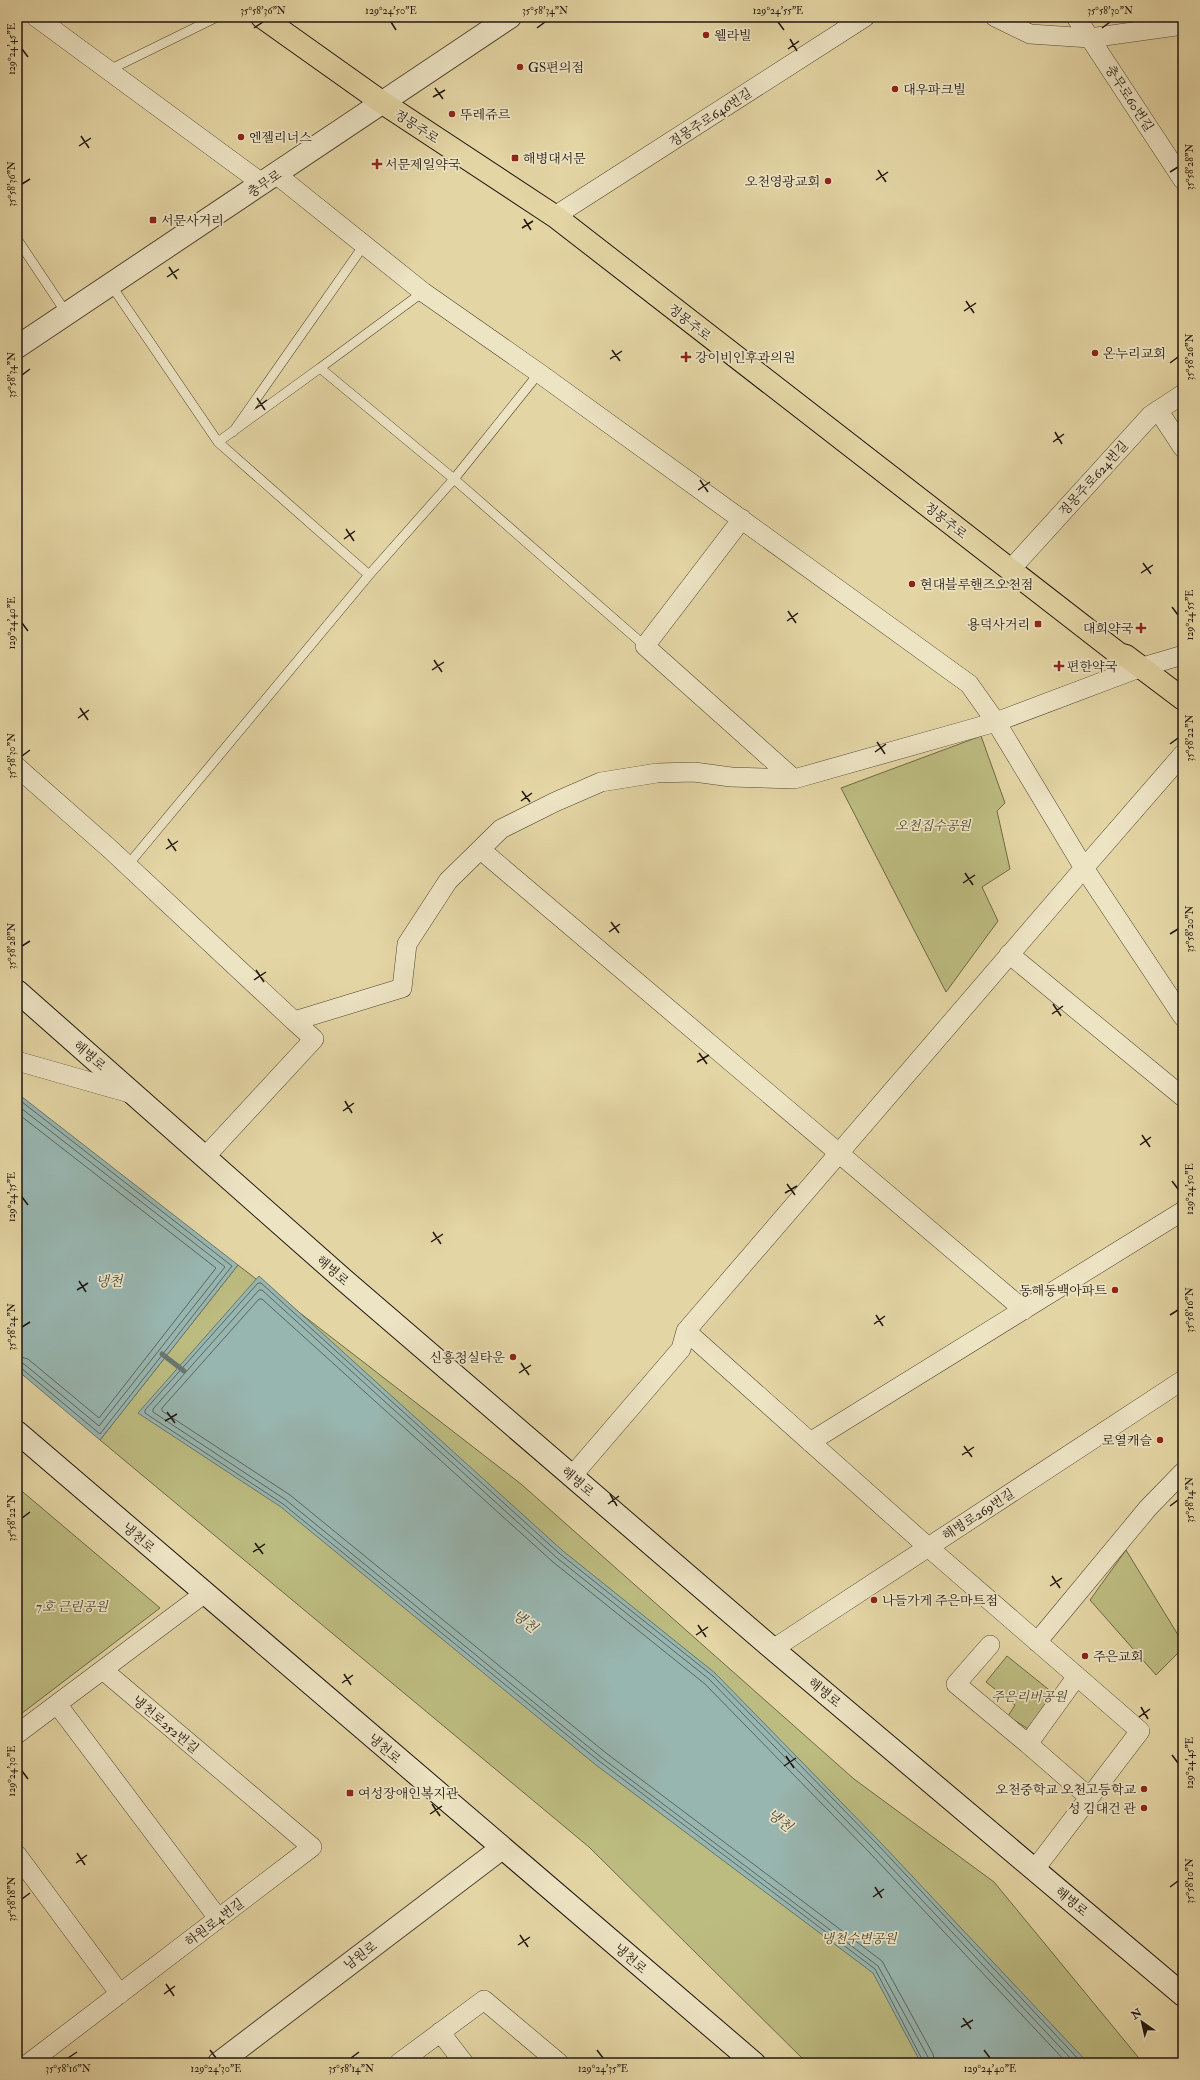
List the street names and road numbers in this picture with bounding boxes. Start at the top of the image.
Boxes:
street label: 충무로60번길 [1102,62,1157,135]
street label: 정몽주로646번길 [666,85,755,151]
street label: 정몽주로 [391,106,442,147]
street label: 충무로 [244,166,285,201]
street label: 정몽주로 [665,301,714,345]
street label: 정몽주로624번길 [1056,438,1132,520]
street label: 정몽주로 [921,499,970,543]
street label: 해병로 [70,1037,109,1074]
street label: 해병로 [313,1252,352,1289]
street label: 해병로 [558,1463,597,1500]
street label: 해병로269번길 [940,1486,1018,1544]
street label: 냉천로 [119,1519,158,1556]
street label: 해병로 [805,1675,844,1711]
street label: 냉천로252번길 [129,1692,202,1757]
street label: 냉천로 [365,1730,404,1767]
street label: 해병로 [1052,1884,1091,1920]
street label: 하원로4번길 [182,1895,247,1950]
street label: 남원로 [341,1938,381,1974]
street label: 냉천로 [611,1940,650,1977]

